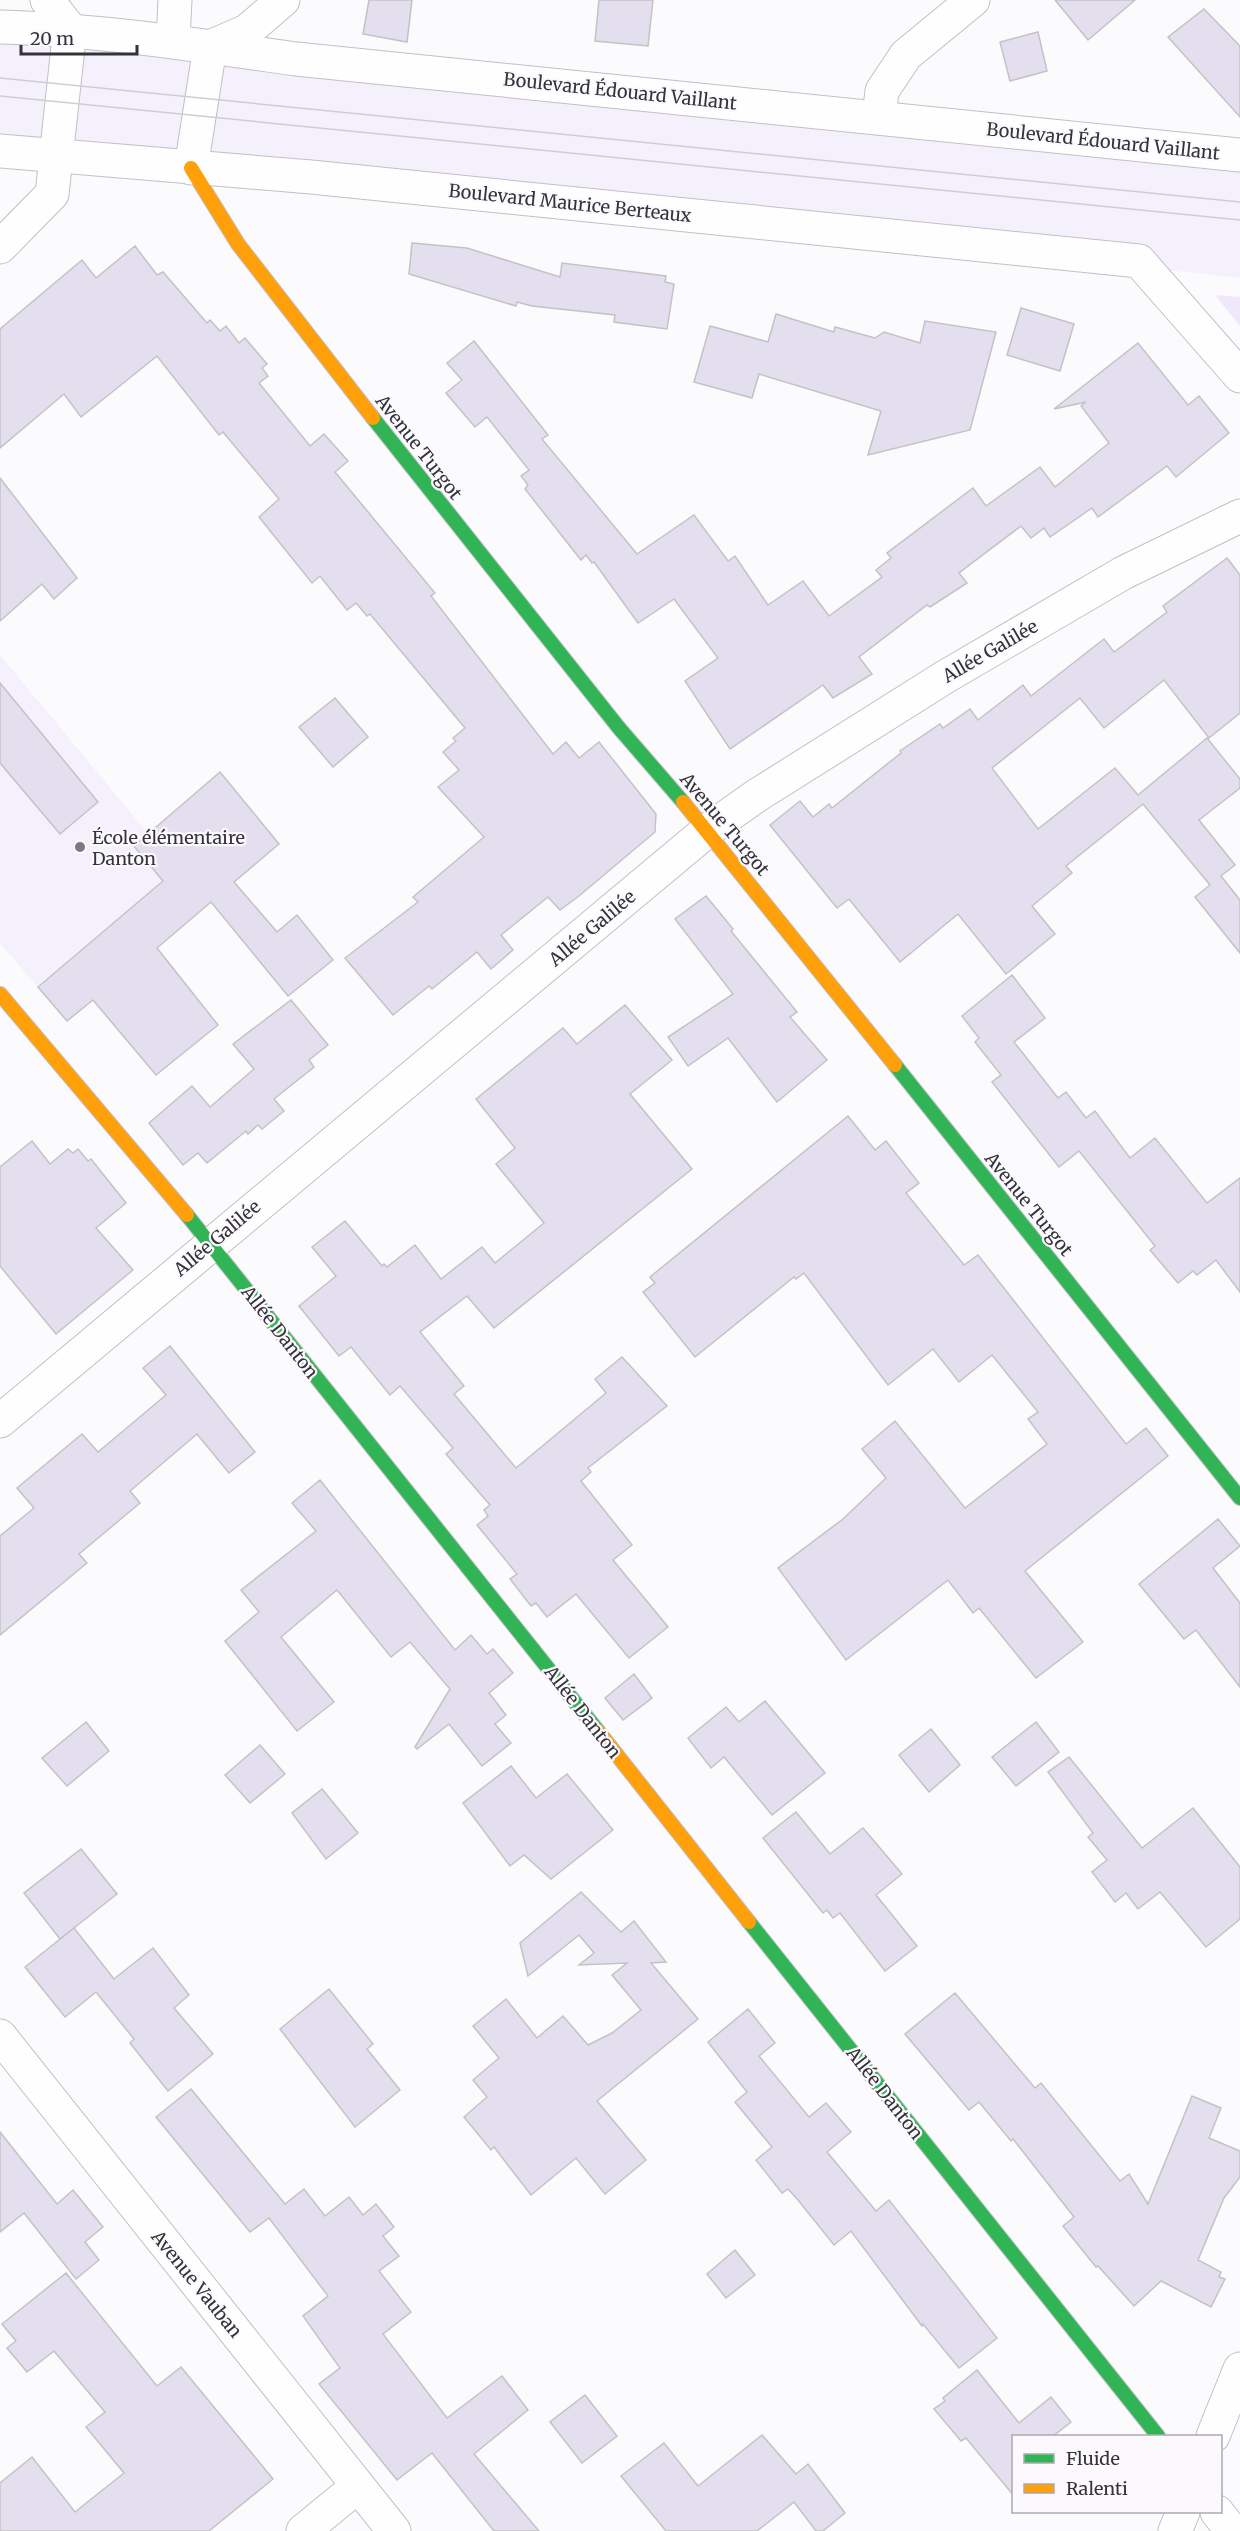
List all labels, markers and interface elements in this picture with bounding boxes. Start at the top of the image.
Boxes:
scale bar [21,18,136,56]
text: 20 m [30,27,74,50]
street label: Boulevard Édouard Vaillant [502,67,738,115]
street label: Boulevard Édouard Vaillant [985,117,1221,165]
street label: Boulevard Maurice Berteaux [447,179,693,227]
street label: Avenue Turgot [370,389,467,504]
street label: Allée Galilée [937,614,1042,688]
street label: Avenue Turgot [675,767,775,880]
place label: École élémentaire Danton [92,826,245,870]
marker: École élémentaire Danton [73,840,87,854]
street label: Allée Galilée [543,885,640,972]
street label: Avenue Turgot [979,1147,1078,1261]
street label: Allée Galilée [168,1195,265,1282]
street label: Allée Danton [236,1280,323,1383]
street label: Allée Danton [539,1660,626,1763]
street label: Allée Danton [841,2041,928,2144]
street label: Avenue Vauban [146,2225,247,2342]
legend [1012,2435,1222,2513]
text: Fluide [1066,2447,1120,2470]
text: Ralenti [1066,2477,1128,2500]

